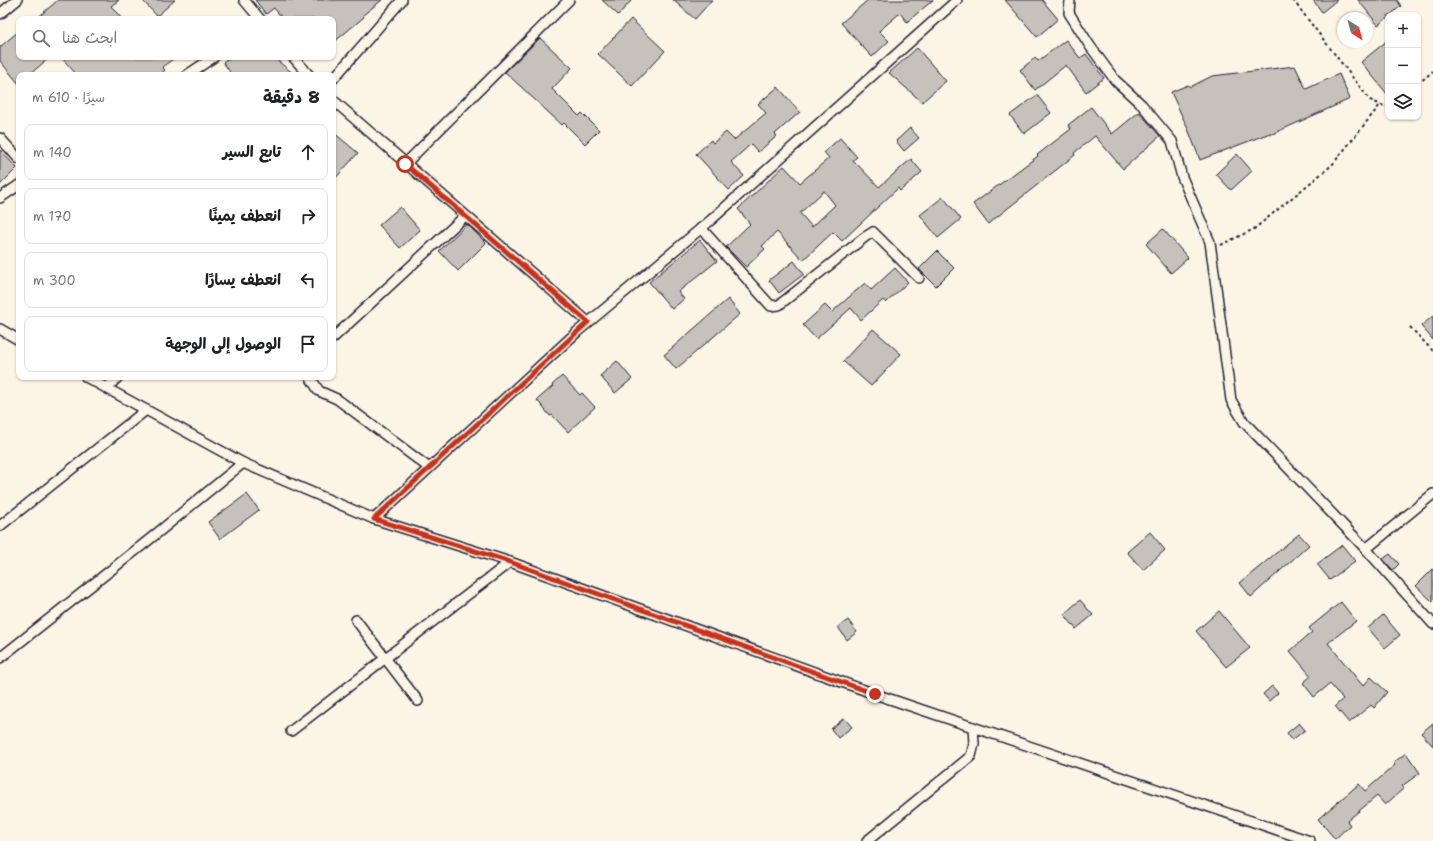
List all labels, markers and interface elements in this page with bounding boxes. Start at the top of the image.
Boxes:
north arrow [1337,12,1373,48]
map controls [1385,12,1421,120]
button: + [1385,12,1421,48]
search box [16,16,336,60]
icon: search [30,27,52,49]
text: ابحث هنا [62,28,117,48]
button: − [1385,48,1421,84]
button: layers [1385,84,1421,120]
text: 8 دقيقة [263,86,320,108]
text: سيرًا · 610 m [32,89,105,106]
icon: ahead [297,141,319,163]
text: تابع السير [222,142,281,162]
text: 140 m [33,144,72,161]
route start [396,155,414,173]
icon: right [297,205,319,227]
text: انعطف يمينًا [209,206,281,226]
text: 170 m [33,208,71,225]
icon: left [297,269,319,291]
text: انعطف يسارًا [205,270,281,290]
text: 300 m [33,272,76,289]
icon: arrive [297,333,319,355]
text: الوصول إلى الوجهة [165,334,281,354]
route end [866,685,884,703]

